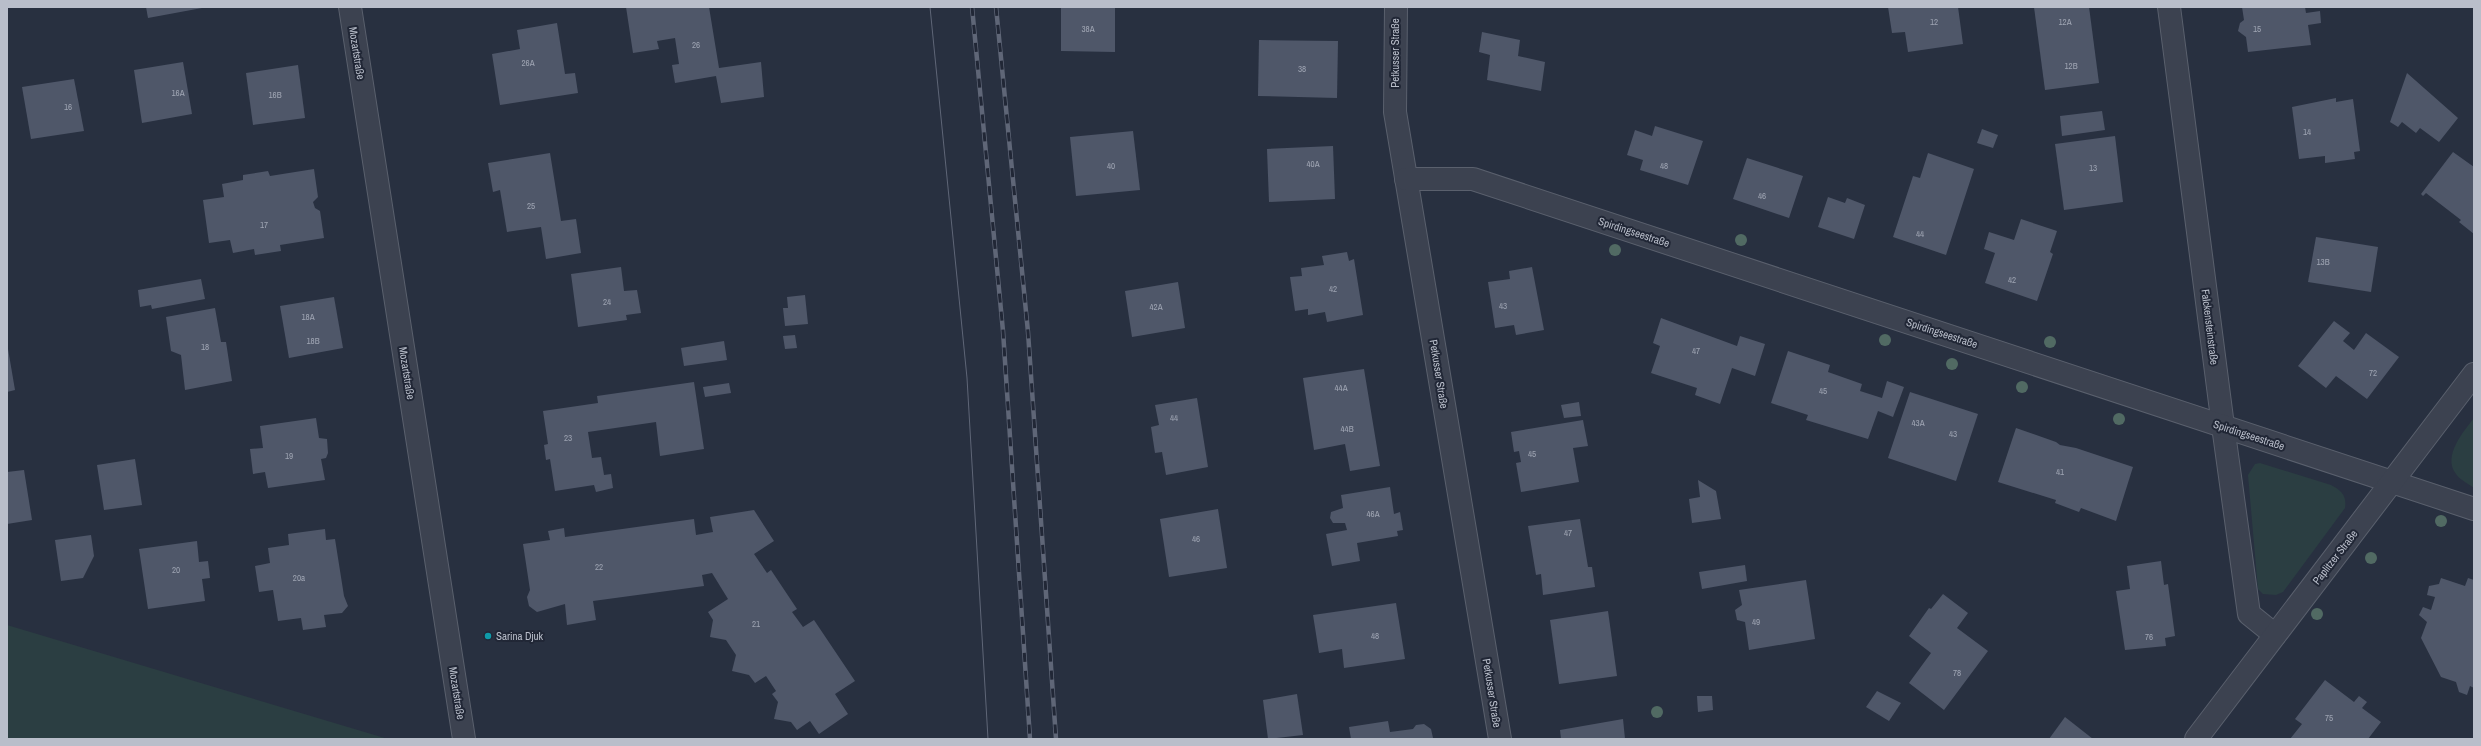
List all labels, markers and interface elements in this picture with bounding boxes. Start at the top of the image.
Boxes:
house number: 12 [1930,16,1938,28]
house number: 12A [2058,16,2072,28]
street label: Petkusser Straße [1388,18,1402,88]
house number: 38A [1081,23,1095,35]
house number: 15 [2253,23,2261,35]
street label: Mozartstraße [346,26,368,80]
house number: 26 [692,39,700,51]
house number: 26A [521,57,535,69]
house number: 12B [2064,60,2078,72]
house number: 38 [1298,63,1306,75]
house number: 16A [171,87,185,99]
house number: 16B [268,89,282,101]
house number: 16 [64,101,72,113]
house number: 14 [2303,126,2311,138]
house number: 40A [1306,158,1320,170]
house number: 40 [1107,160,1115,172]
house number: 48 [1660,160,1668,172]
house number: 13 [2089,162,2097,174]
house number: 46 [1758,190,1766,202]
house number: 25 [527,200,535,212]
street label: Spirdingseestraße [1597,214,1671,250]
house number: 17 [260,219,268,231]
house number: 44 [1916,228,1924,240]
house number: 13B [2316,256,2330,268]
house number: 42 [2008,274,2016,286]
house number: 42 [1329,283,1337,295]
street label: Falckensteinstraße [2198,288,2222,366]
house number: 24 [603,296,611,308]
house number: 43 [1499,300,1507,312]
house number: 42A [1149,301,1163,313]
house number: 18A [301,311,315,323]
street label: Spirdingseestraße [1905,315,1979,351]
house number: 18B [306,335,320,347]
street label: Petkusser Straße [1427,338,1451,410]
house number: 18 [201,341,209,353]
house number: 47 [1692,345,1700,357]
street label: Mozartstraße [396,346,418,400]
house number: 72 [2369,367,2377,379]
house number: 44A [1334,382,1348,394]
house number: 45 [1819,385,1827,397]
house number: 44 [1170,412,1178,424]
house number: 43A [1911,417,1925,429]
street label: Spirdingseestraße [2212,417,2286,453]
house number: 44B [1340,423,1354,435]
house number: 43 [1949,428,1957,440]
house number: 23 [564,432,572,444]
house number: 45 [1528,448,1536,460]
house number: 19 [285,450,293,462]
house number: 41 [2056,466,2064,478]
house number: 46A [1366,508,1380,520]
house number: 47 [1564,527,1572,539]
street label: Paplitzer Straße [2309,527,2361,587]
house number: 46 [1192,533,1200,545]
house number: 22 [595,561,603,573]
house number: 20 [172,564,180,576]
house number: 20a [293,572,305,584]
house number: 49 [1752,616,1760,628]
house number: 21 [752,618,760,630]
place label: Sarina Djuk [496,629,544,643]
house number: 48 [1371,630,1379,642]
marker: Sarina Djuk [483,631,493,641]
house number: 76 [2145,631,2153,643]
street label: Petkusser Straße [1480,657,1504,729]
street label: Mozartstraße [446,666,468,720]
house number: 78 [1953,667,1961,679]
house number: 75 [2325,712,2333,724]

